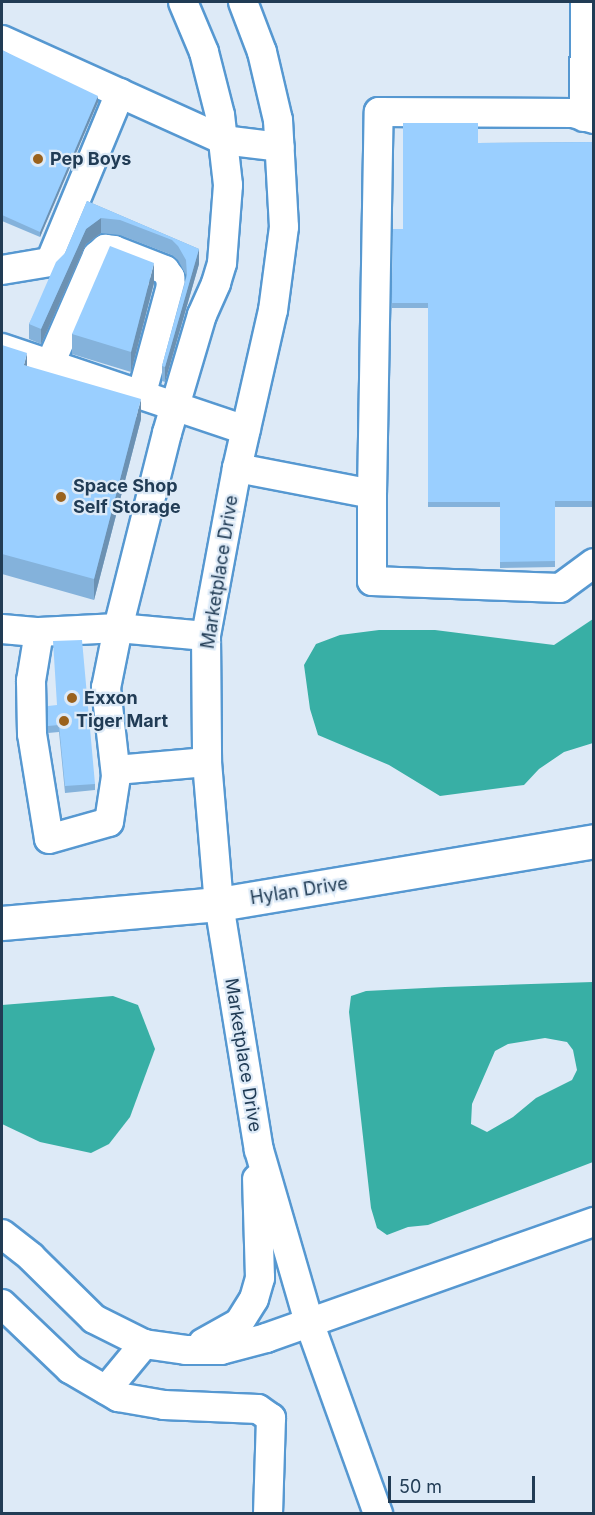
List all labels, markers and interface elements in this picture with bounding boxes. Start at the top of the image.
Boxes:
place label: Pep Boys [50,148,131,170]
marker: Pep Boys [31,152,45,166]
place label: Space Shop Self Storage [73,476,181,518]
marker: Space Shop Self Storage [54,490,68,504]
street label: Marketplace Drive [197,494,243,650]
place label: Exxon [84,687,138,709]
marker: Exxon [65,691,79,705]
place label: Tiger Mart [76,710,168,732]
marker: Tiger Mart [57,714,71,728]
street label: Hylan Drive [249,873,349,909]
street label: Marketplace Drive [220,977,266,1133]
scale bar [391,1464,538,1502]
text: 50 m [399,1476,442,1497]

